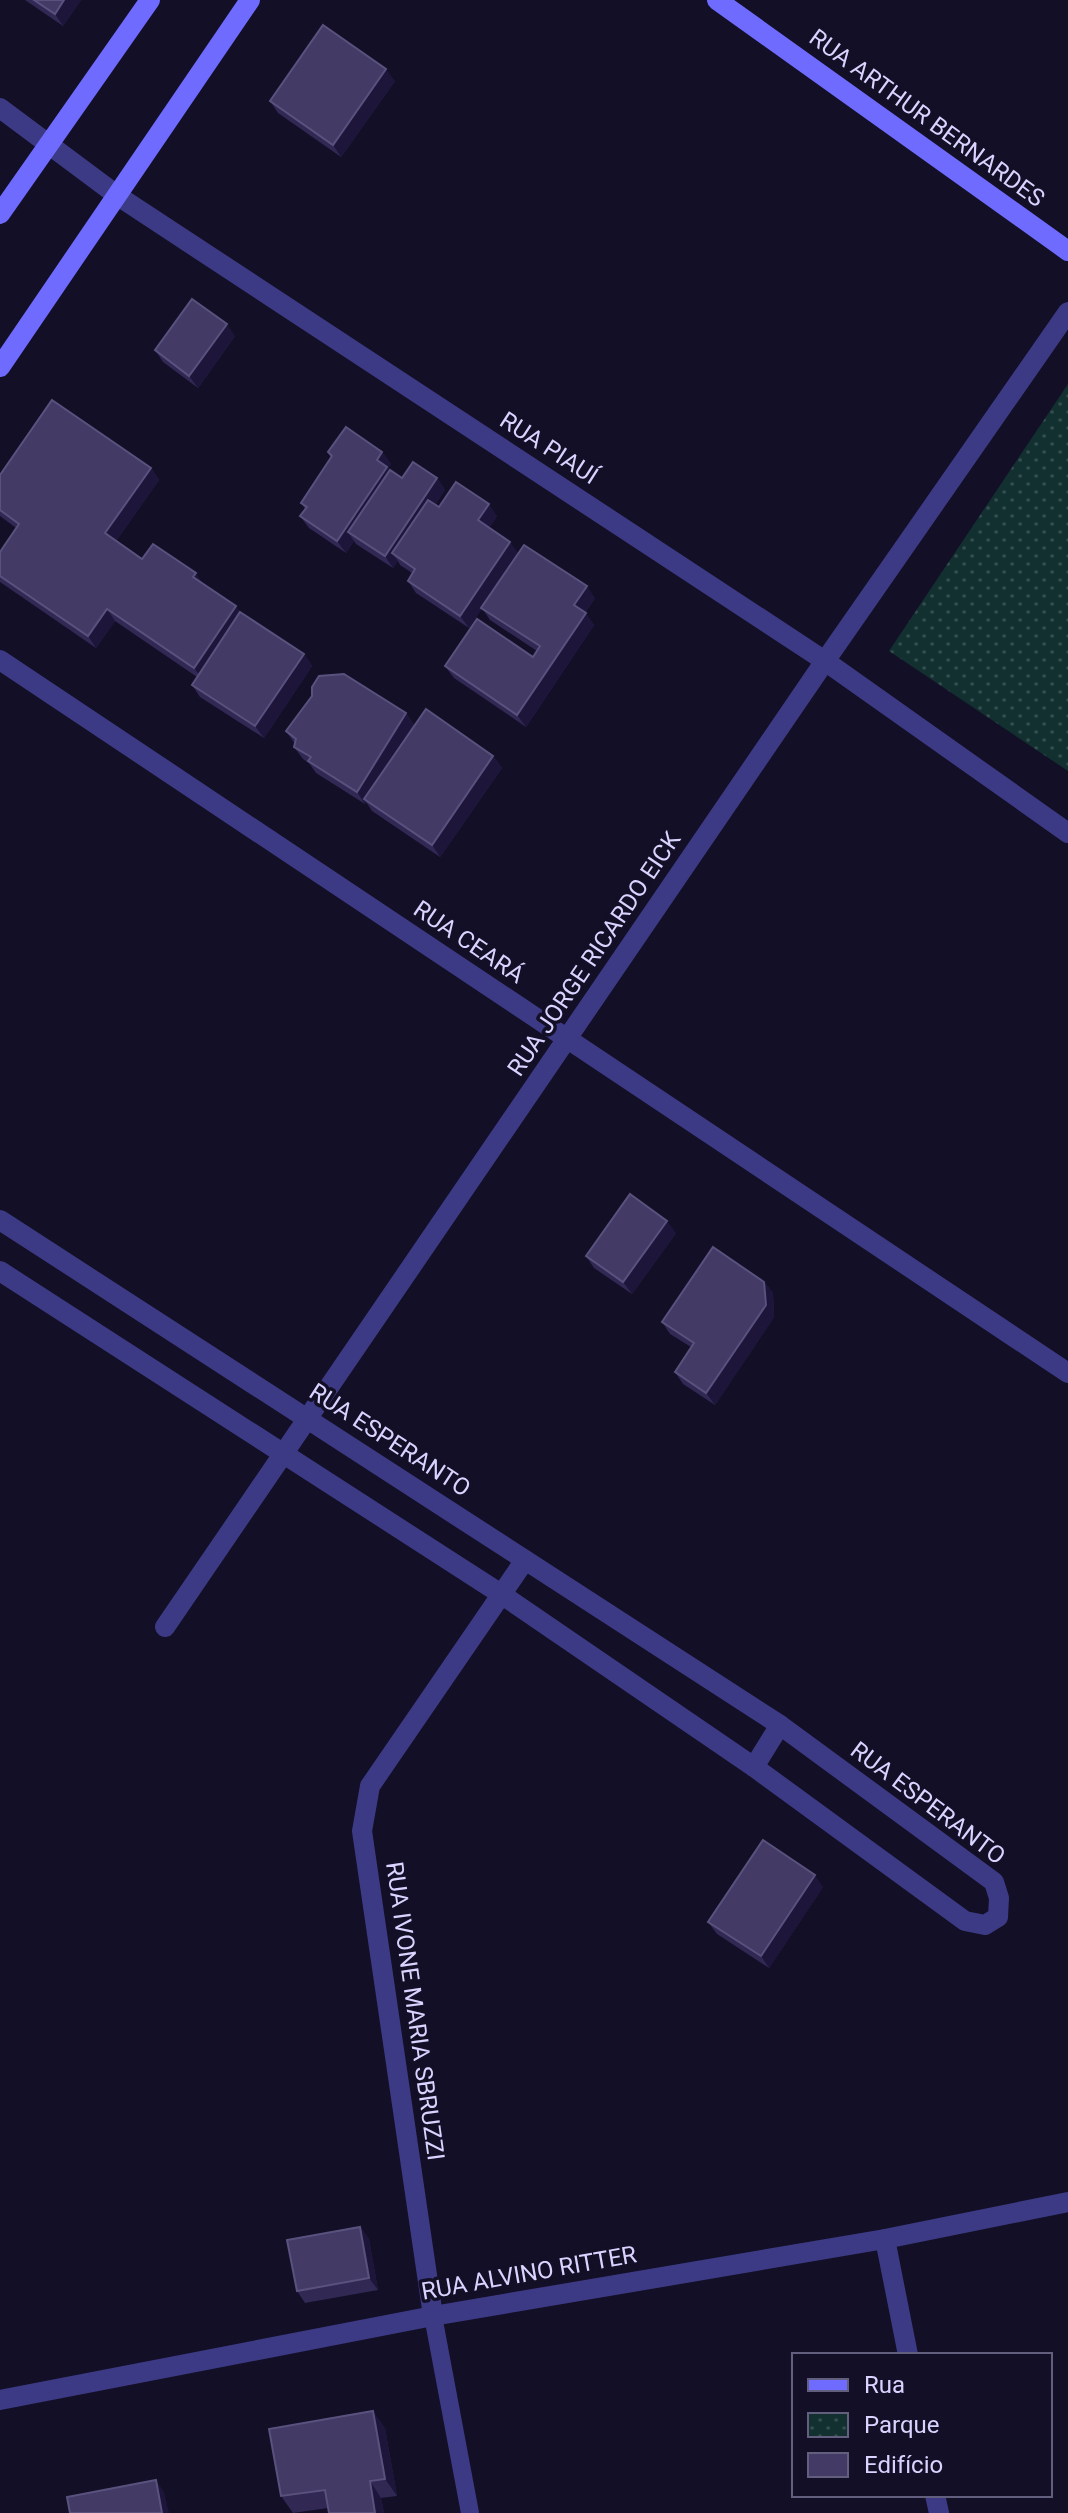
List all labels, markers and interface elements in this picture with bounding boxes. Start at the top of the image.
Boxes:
street label: RUA ARTHUR BERNARDES [804,23,1050,213]
street label: RUA PIAUÍ [495,406,604,490]
street label: RUA JORGE RICARDO EICK [502,826,687,1081]
street label: RUA CEARÁ [408,895,530,989]
street label: RUA ESPERANTO [304,1378,476,1502]
street label: RUA ESPERANTO [845,1736,1011,1870]
street label: RUA IVONE MARIA SBRUZZI [380,1860,450,2162]
street label: RUA ALVINO RITTER [419,2240,639,2306]
legend [792,2353,1052,2497]
text: Rua [864,2371,905,2399]
text: Parque [864,2411,940,2439]
text: Edifício [864,2451,943,2479]

